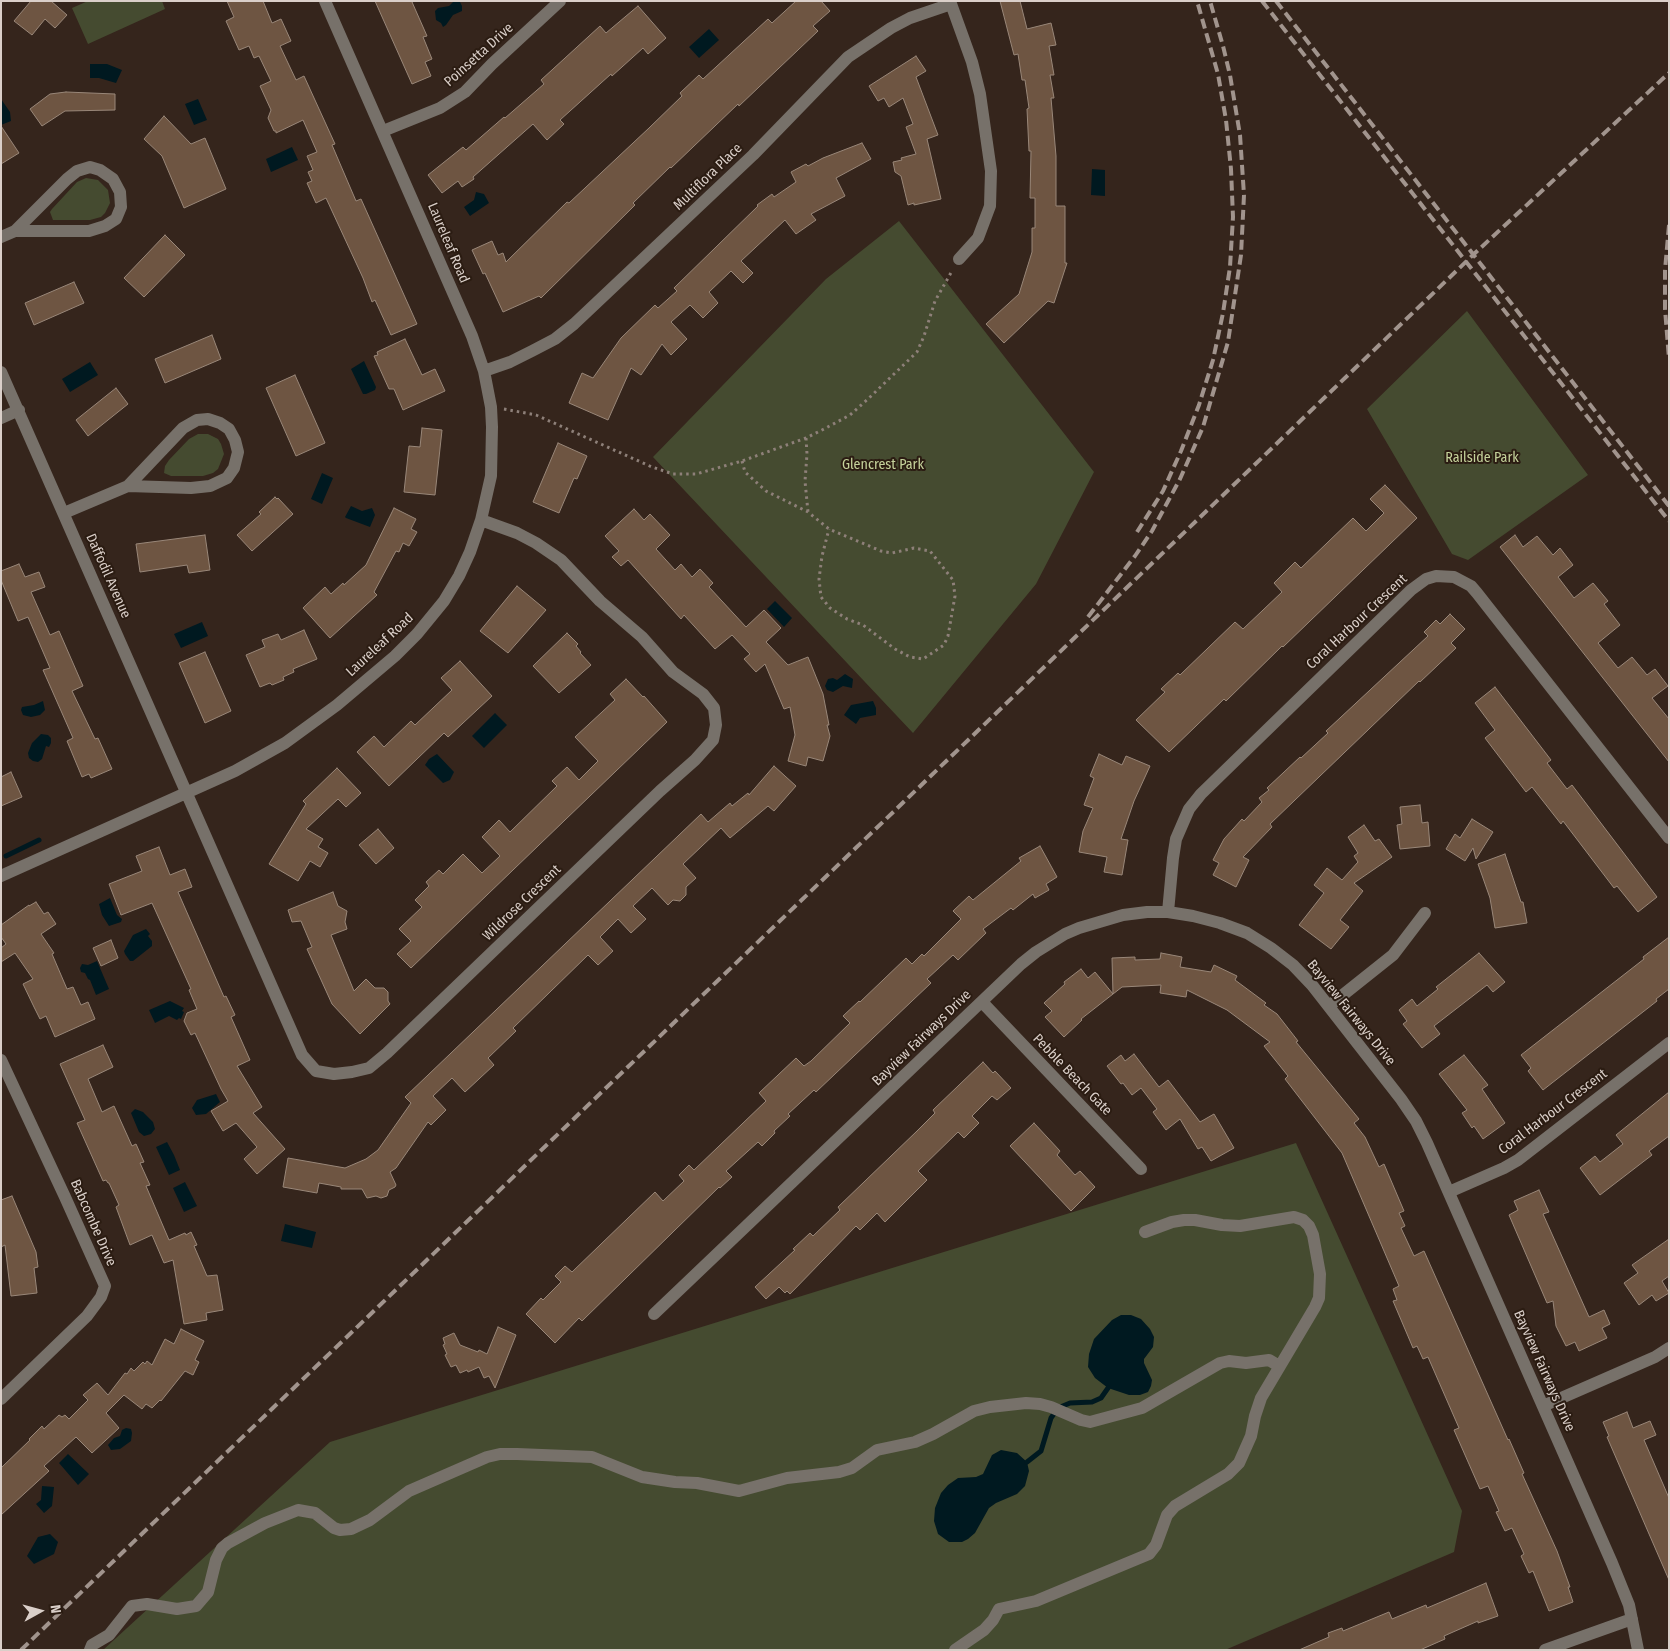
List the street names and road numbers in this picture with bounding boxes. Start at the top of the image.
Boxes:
street label: Poinsetta Drive [441,20,517,90]
street label: Multiflora Place [670,140,746,214]
street label: Laureleaf Road [424,200,472,286]
street label: Daffodil Avenue [82,531,134,621]
street label: Coral Harbour Crescent [1303,571,1411,673]
street label: Laureleaf Road [343,610,417,680]
street label: Wildrose Crescent [479,862,565,944]
street label: Bayview Fairways Drive [1303,957,1399,1069]
street label: Bayview Fairways Drive [869,986,975,1090]
street label: Pebble Beach Gate [1029,1031,1115,1119]
street label: Coral Harbour Crescent [1495,1066,1611,1158]
street label: Babcombe Drive [66,1177,120,1269]
street label: Bayview Fairways Drive [1510,1308,1578,1434]

